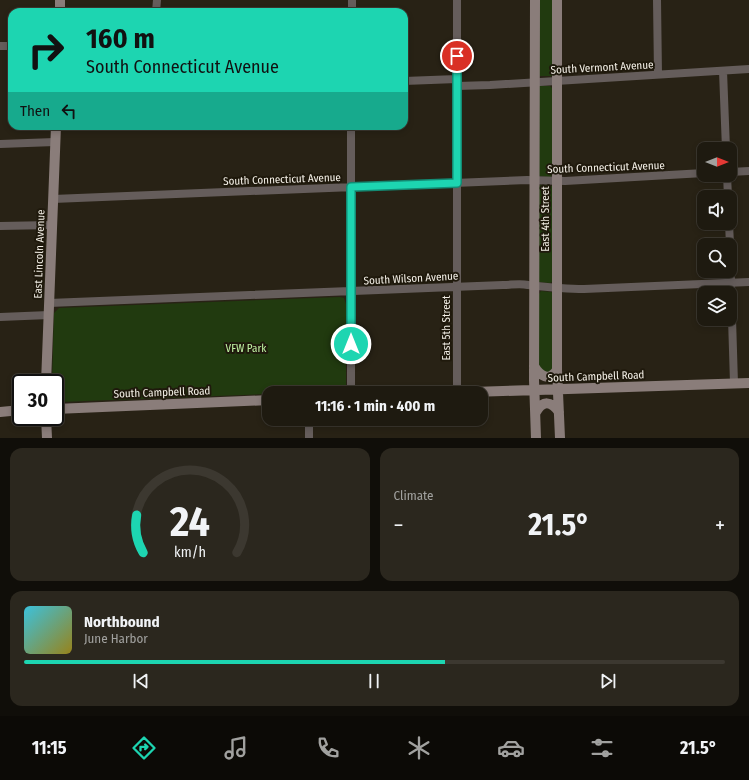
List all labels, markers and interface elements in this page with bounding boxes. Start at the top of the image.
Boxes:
text: 160 m [86,22,155,55]
icon: right [20,24,72,76]
pin [440,39,474,73]
icon: arrive [446,45,468,67]
text: South Connecticut Avenue [86,56,279,78]
street label: South Vermont Avenue [550,58,654,77]
icon: left [58,100,80,122]
text: Then [20,102,50,120]
north arrow [697,142,737,182]
map controls [697,142,737,326]
street label: South Connecticut Avenue [547,159,665,176]
street label: South Connecticut Avenue [223,171,341,188]
street label: East 4th Street [539,186,552,252]
button: sound [697,190,737,230]
street label: East Lincoln Avenue [31,209,48,299]
button: search [697,238,737,278]
street label: South Wilson Avenue [363,270,459,287]
button: layers [697,286,737,326]
street label: East 5th Street [440,295,453,361]
position arrow [330,323,372,365]
park label: VFW Park [226,342,267,355]
street label: South Campbell Road [547,368,645,385]
speed limit sign: 30 [12,374,64,426]
street label: South Campbell Road [113,384,211,401]
text: 11:16 · 1 min · 400 m [315,397,435,415]
text: Climate [394,488,434,503]
text: 24 [169,496,210,546]
text: 21.5° [528,507,590,543]
text: − [394,512,403,539]
text: + [715,512,725,539]
text: km/h [174,543,206,560]
text: Northbound [84,613,160,631]
text: June Harbor [84,631,148,646]
icon: previous [130,670,152,692]
icon: pause [363,670,385,692]
icon: next [597,670,619,692]
icon: directions [130,734,158,762]
icon: music [222,734,250,762]
icon: phone [314,734,342,762]
icon: climate [405,734,433,762]
icon: car [497,734,525,762]
icon: filters [588,734,616,762]
text: 11:15 [32,737,67,759]
text: 21.5° [680,737,717,759]

